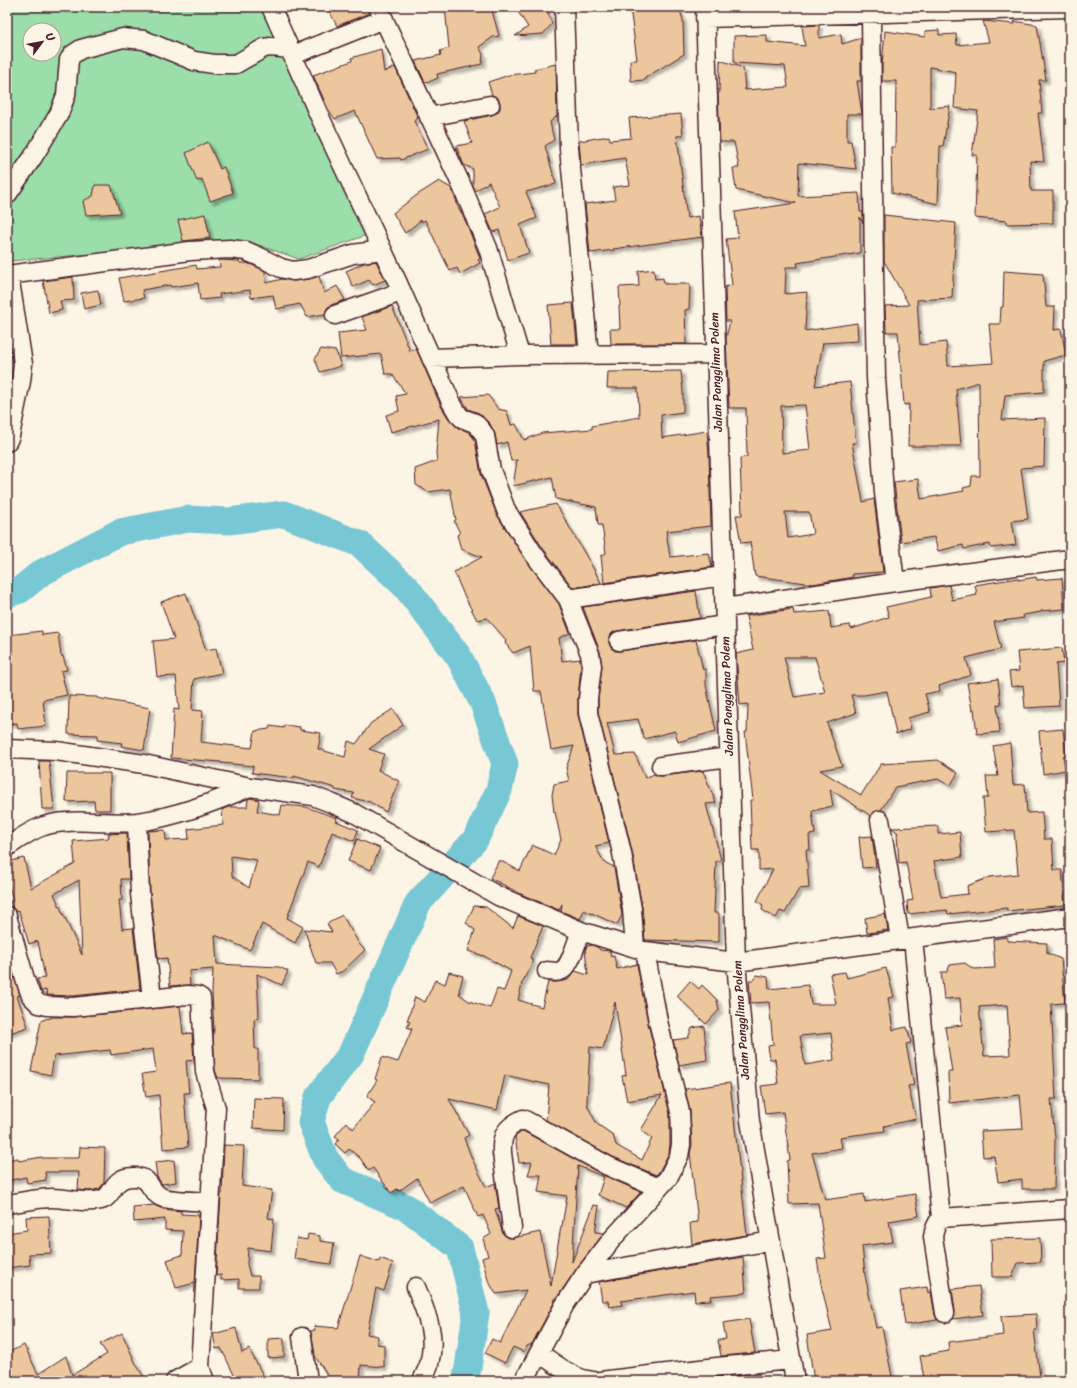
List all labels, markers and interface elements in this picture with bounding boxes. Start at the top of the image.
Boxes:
north arrow [22,22,62,62]
text: U [40,29,60,46]
street label: Jalan Pangglima Polem [703,312,729,433]
street label: Jalan Pangglima Polem [714,636,740,757]
street label: Jalan Pangglima Polem [726,960,756,1081]

